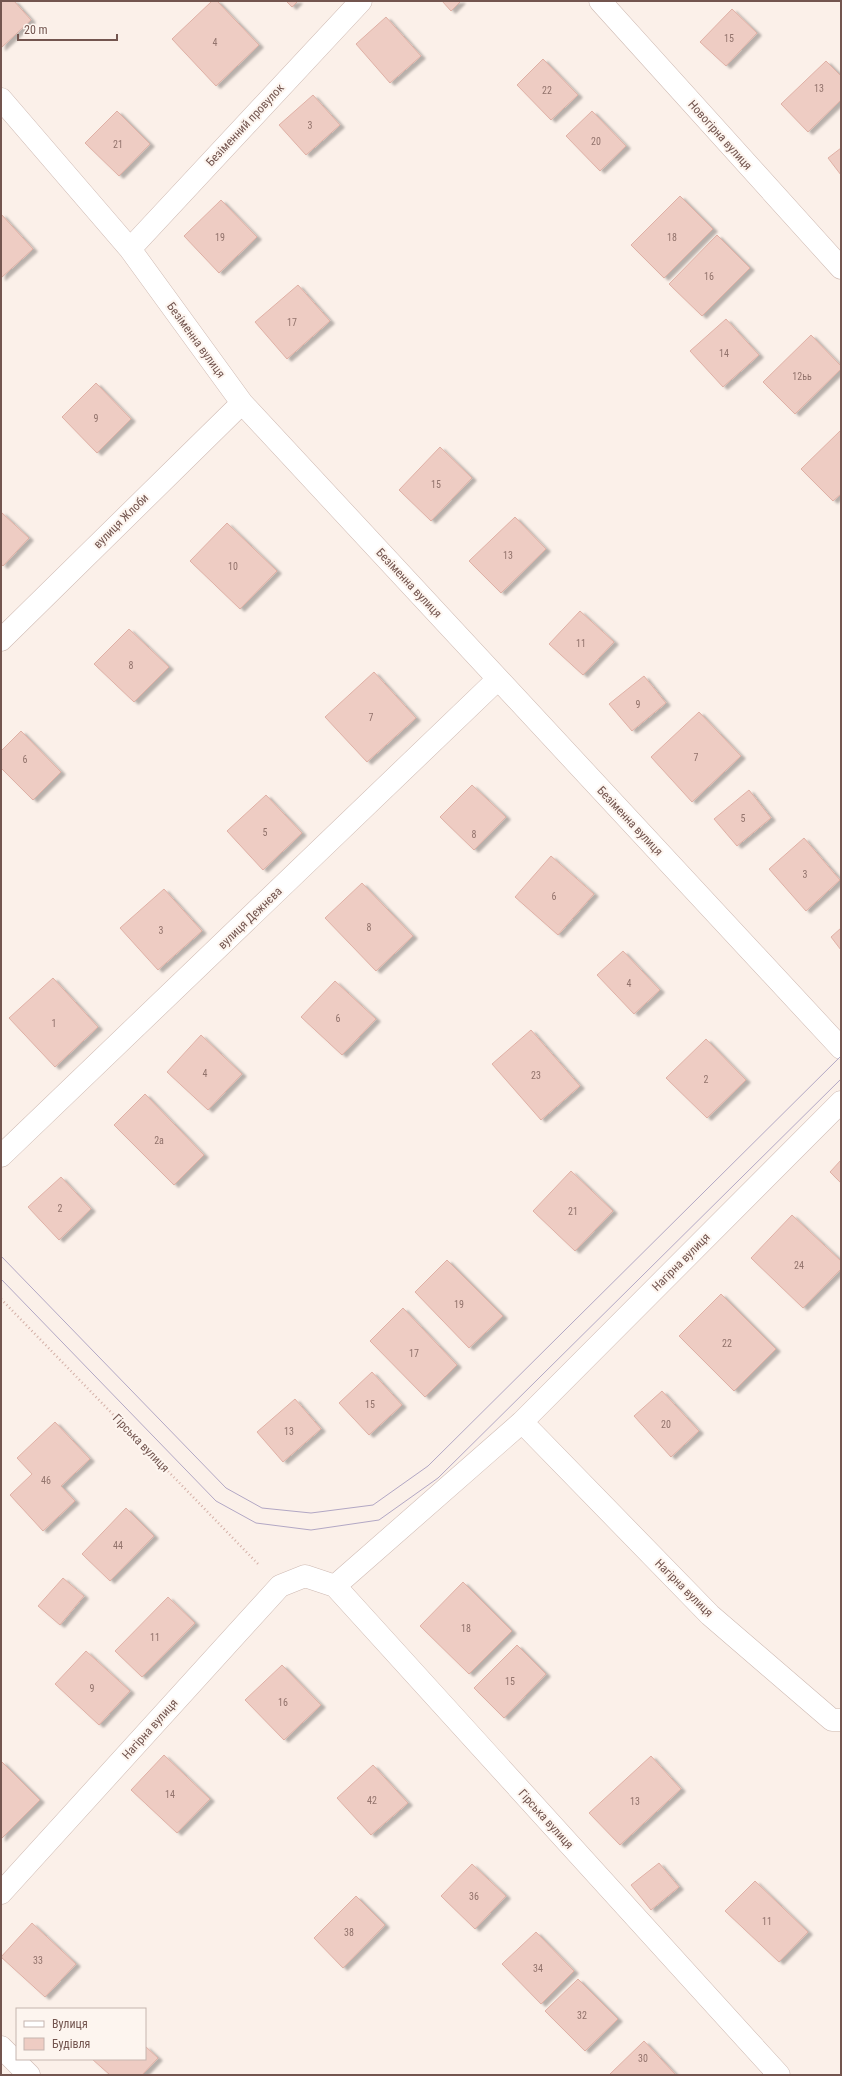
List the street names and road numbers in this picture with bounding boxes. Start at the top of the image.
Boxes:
street label: Безіменний провулок [203,81,287,169]
street label: Новогірна вулиця [685,97,755,173]
street label: Безіменна вулиця [164,300,228,380]
street label: вулиця Жлоби [91,491,151,551]
street label: Безіменна вулиця [373,545,445,621]
street label: Безіменна вулиця [594,783,666,859]
street label: вулиця Дежнєва [215,884,285,952]
street label: Нагірна вулиця [649,1230,713,1294]
street label: Гірська вулиця [110,1411,172,1475]
street label: Нагірна вулиця [652,1556,716,1620]
street label: Нагірна вулиця [119,1696,181,1762]
street label: Гірська вулиця [516,1786,576,1852]

